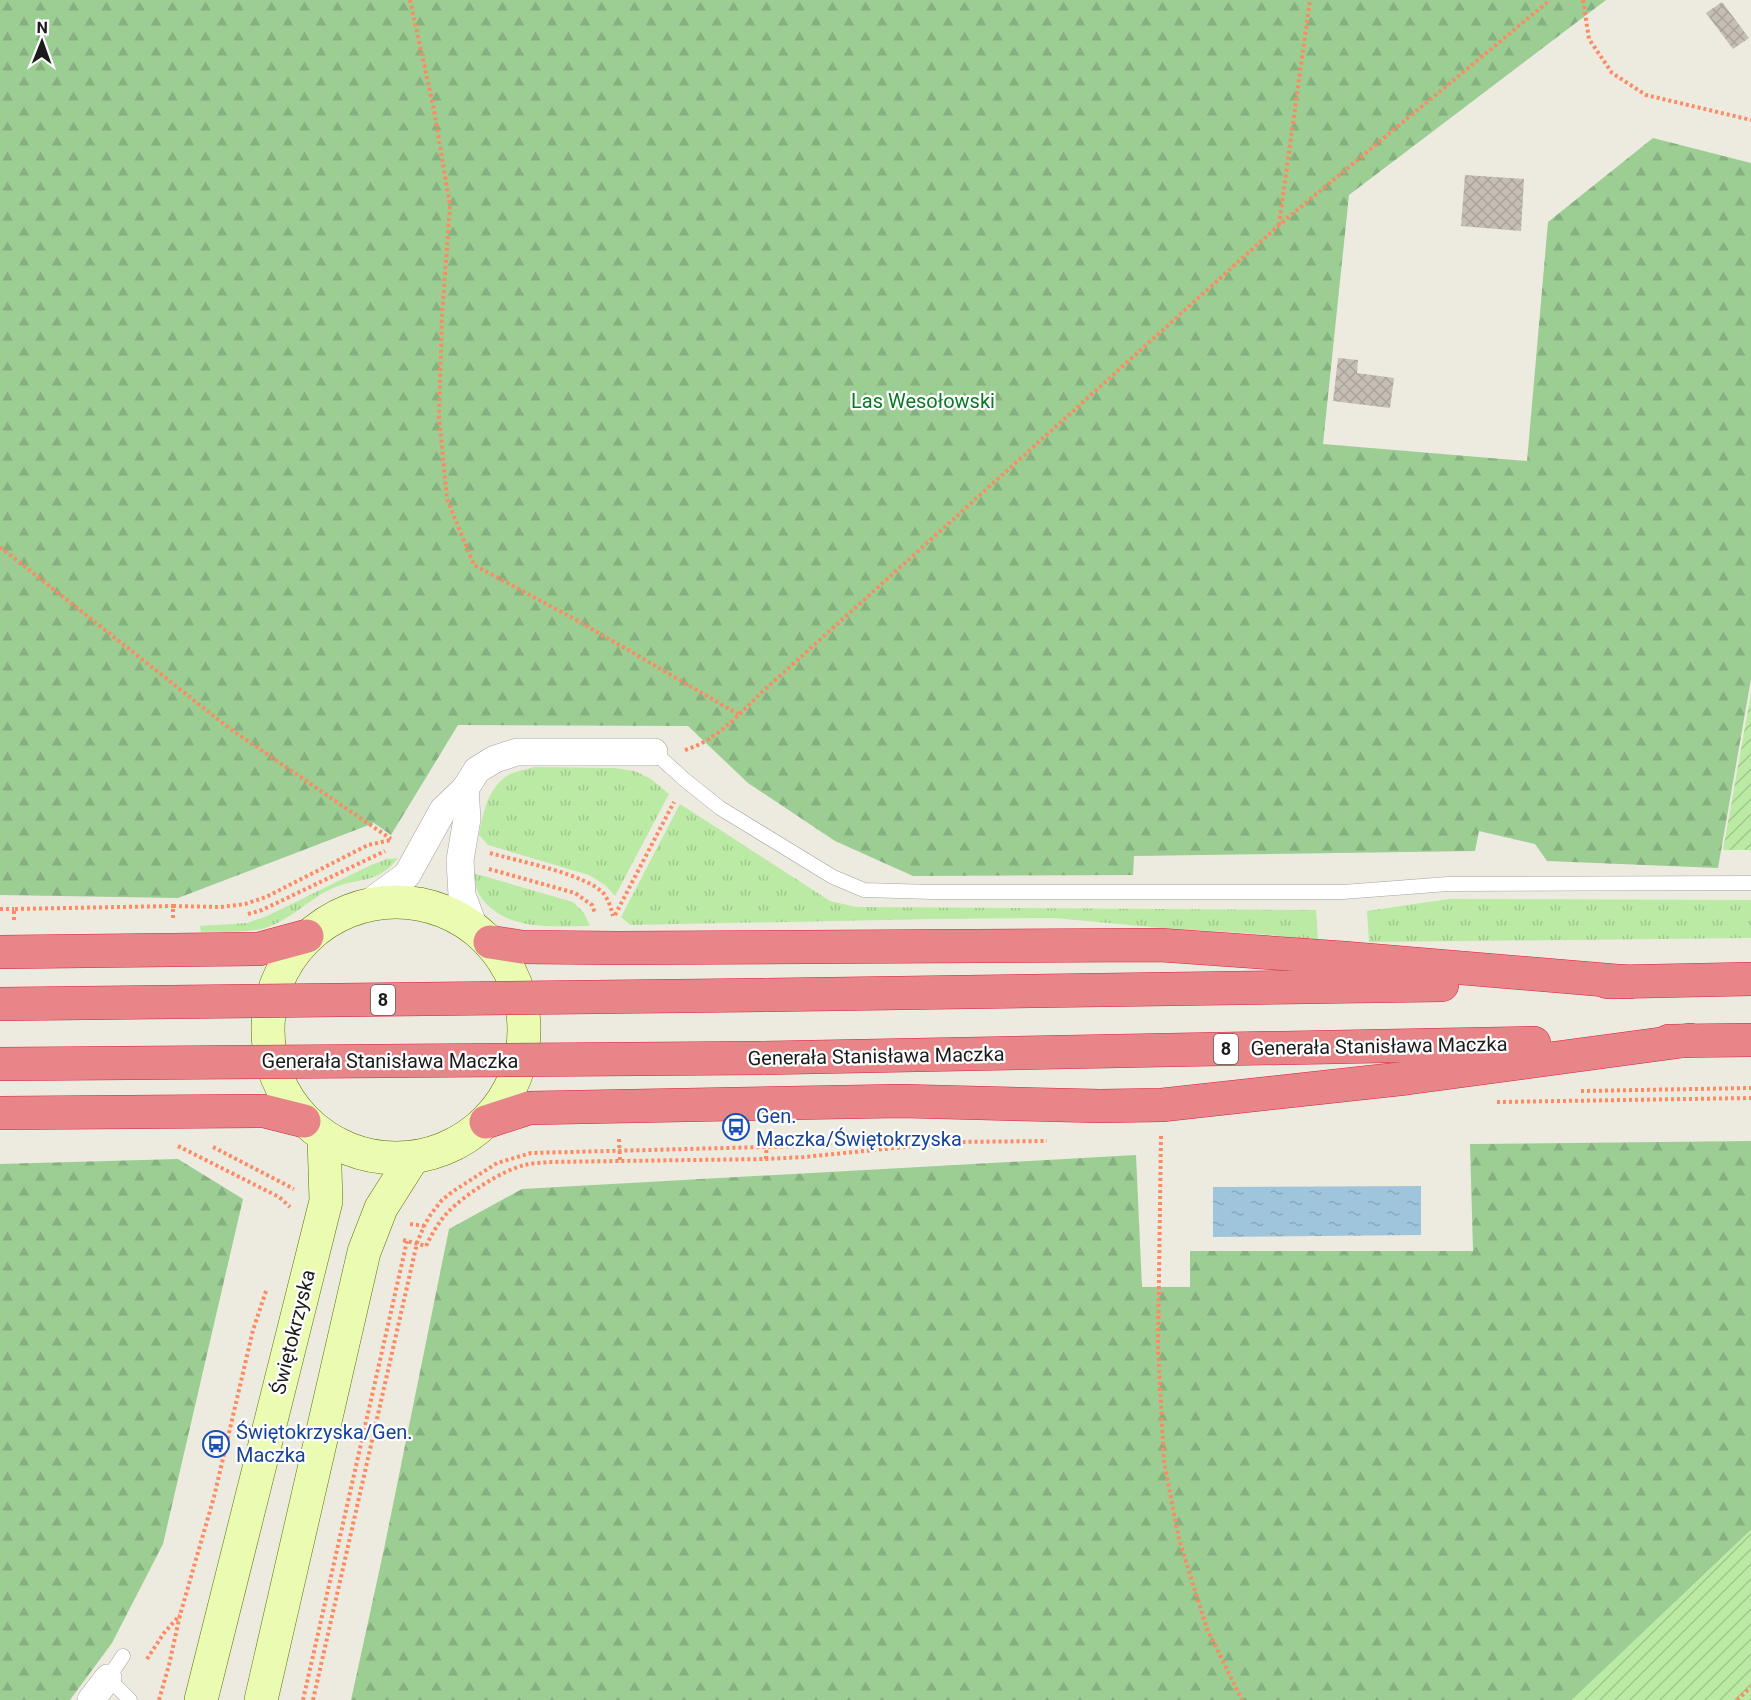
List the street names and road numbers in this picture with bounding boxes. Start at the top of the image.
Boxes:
road number: 8 [371,985,395,1015]
street label: Generała Stanisława Maczka [1250,1032,1508,1060]
road number: 8 [1214,1034,1238,1064]
street label: Generała Stanisława Maczka [747,1042,1005,1070]
street label: Generała Stanisława Maczka [262,1049,518,1073]
street label: Świętokrzyska [266,1267,320,1397]

